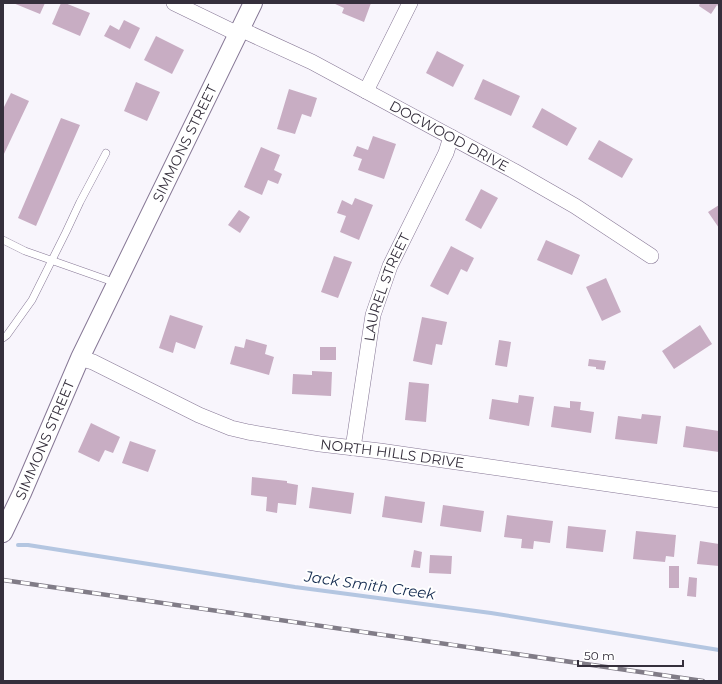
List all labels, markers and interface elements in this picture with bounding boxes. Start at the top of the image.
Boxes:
street label: SIMMONS STREET [148,82,221,205]
street label: DOGWOOD DRIVE [386,97,512,175]
street label: LAUREL STREET [360,230,414,343]
street label: SIMMONS STREET [11,377,78,503]
street label: NORTH HILLS DRIVE [319,435,466,472]
water label: Jack Smith Creek [302,566,438,604]
scale bar [578,642,683,668]
text: 50 m [584,648,615,663]

